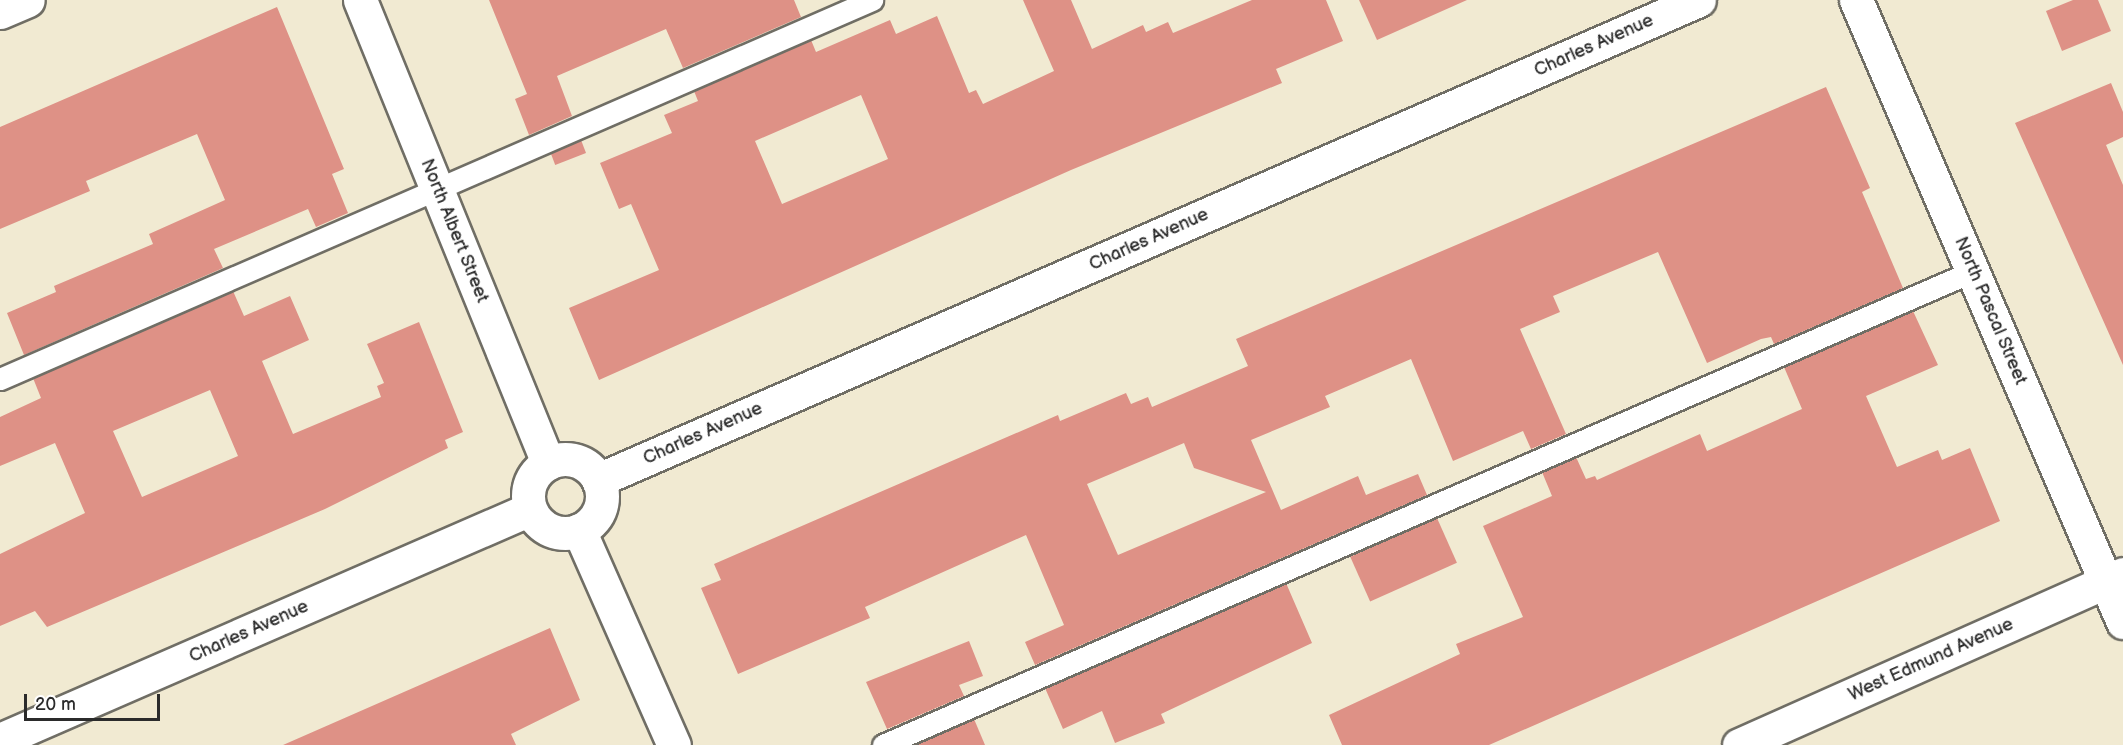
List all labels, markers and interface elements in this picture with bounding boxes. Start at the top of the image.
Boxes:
street label: Charles Avenue [1531,10,1657,82]
street label: North Albert Street [415,156,493,306]
street label: Charles Avenue [1086,204,1212,276]
street label: North Pascal Street [1949,234,2031,388]
street label: Charles Avenue [640,398,766,470]
street label: Charles Avenue [186,596,312,668]
street label: West Edmund Avenue [1845,614,2017,706]
scale bar [27,682,164,720]
text: 20 m [35,694,76,715]

